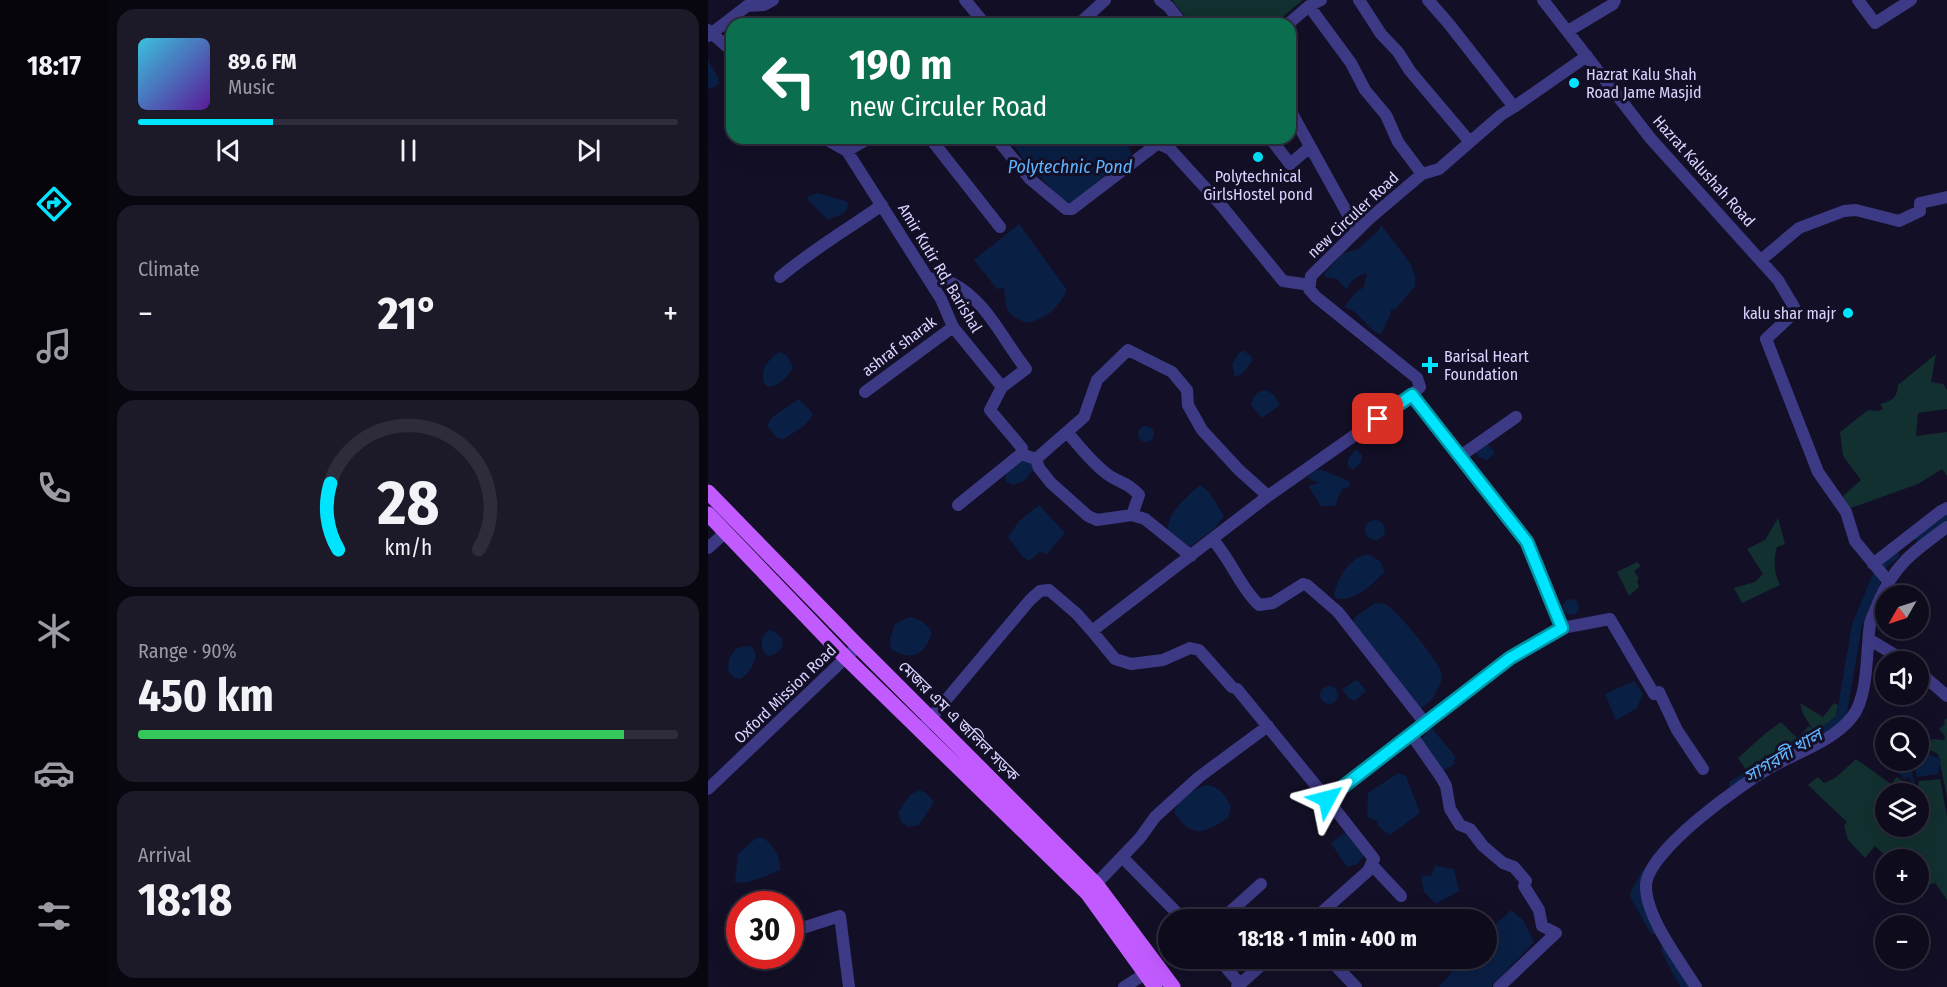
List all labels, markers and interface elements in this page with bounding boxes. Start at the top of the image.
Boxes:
text: 190 m [849,40,952,90]
icon: left [750,42,828,120]
text: 89.6 FM [228,48,297,75]
text: 18:17 [27,50,81,82]
place label: Hazrat Kalu Shah Road Jame Masjid [1586,65,1702,102]
text: Music [228,75,275,99]
marker: Hazrat Kalu Shah Road Jame Masjid [1567,76,1581,90]
text: new Circuler Road [849,91,1047,123]
street label: Hazrat Kalushah Road [1649,112,1759,230]
icon: previous [212,134,245,167]
icon: pause [392,134,425,167]
icon: next [572,134,605,167]
marker: Polytechnical GirlsHostel pond [1251,150,1265,164]
water label: Polytechnic Pond [1008,156,1133,178]
place label: Polytechnical GirlsHostel pond [1203,167,1313,204]
street label: new Circuler Road [1304,168,1402,262]
icon: directions [33,183,75,225]
street label: Amir Kutir Rd, Barishal [894,200,986,336]
text: Climate [138,257,200,281]
text: 21° [378,287,438,341]
text: − [138,294,153,334]
text: + [663,294,678,334]
place label: kalu shar majr [1743,304,1836,323]
marker: kalu shar majr [1841,306,1855,320]
street label: ashraf sharak [858,312,940,380]
icon: music [33,325,75,367]
place label: Barisal Heart Foundation [1444,347,1529,384]
marker: Barisal Heart Foundation [1421,356,1439,374]
pin [1352,393,1403,444]
icon: arrive [1361,402,1394,435]
icon: phone [33,467,75,509]
text: 28 [376,467,439,542]
text: km/h [384,536,432,562]
north arrow [1875,585,1929,639]
map controls [1875,585,1929,969]
icon: climate [33,610,75,652]
text: Range · 90% [138,639,237,663]
street label: Oxford Mission Road [730,641,840,747]
button: sound [1875,651,1929,705]
street label: মেজর এম এ জলিল সড়ক [895,657,1024,786]
text: 450 km [138,669,274,723]
button: search [1875,717,1929,771]
water label: সাগরদী খাল [1740,722,1829,788]
icon: car [33,752,75,794]
position arrow [1295,767,1359,831]
button: layers [1875,783,1929,837]
text: Arrival [138,843,191,867]
button: + [1875,849,1929,903]
text: 18:18 [138,873,232,927]
speed limit sign: 30 [726,891,804,969]
icon: filters [33,895,75,937]
button: − [1875,915,1929,969]
text: 18:18 · 1 min · 400 m [1238,925,1417,952]

